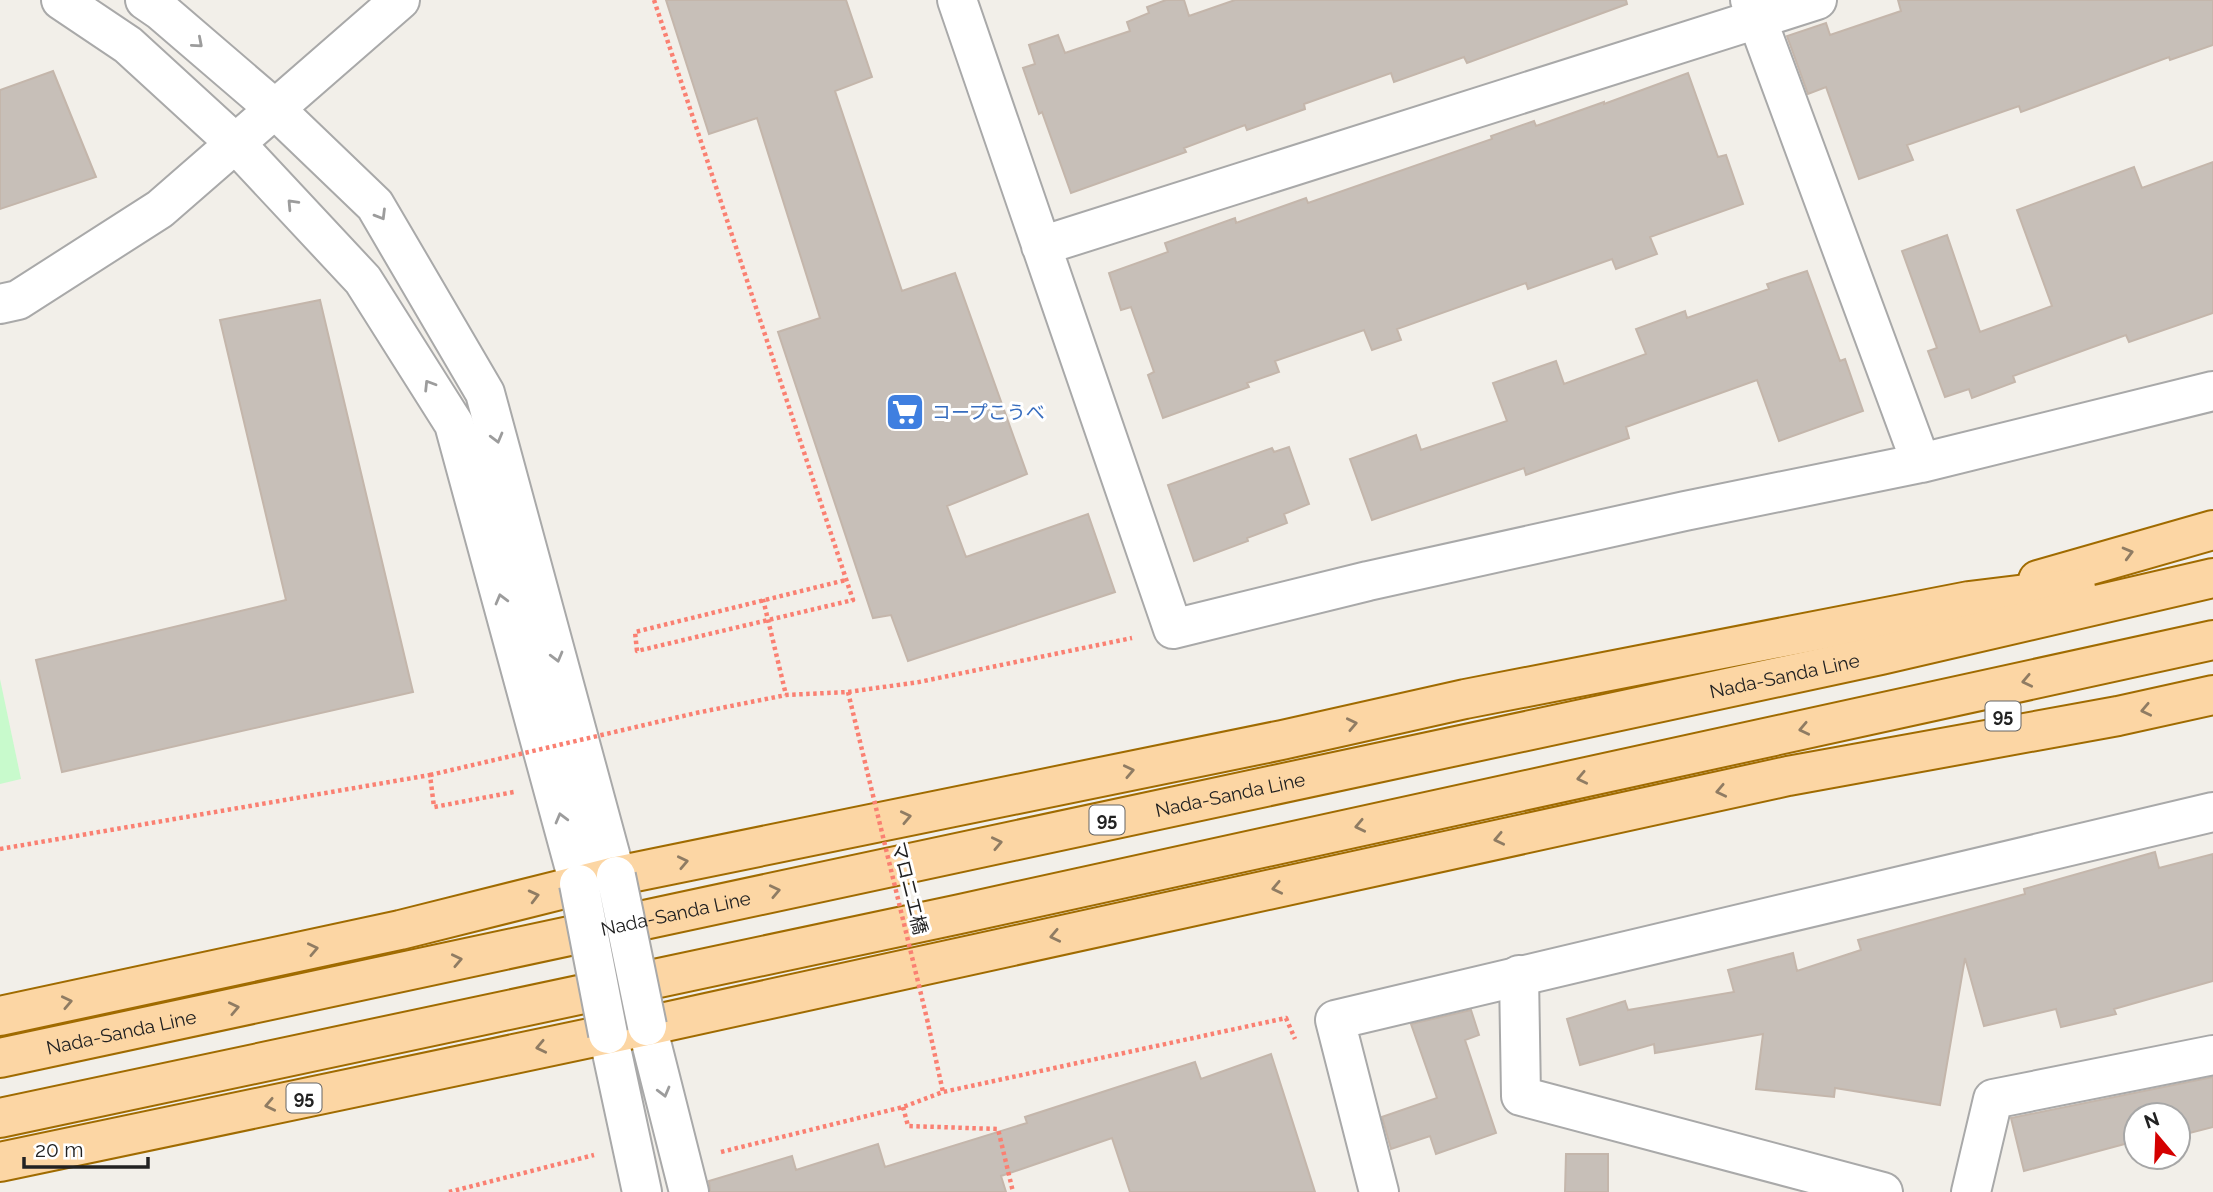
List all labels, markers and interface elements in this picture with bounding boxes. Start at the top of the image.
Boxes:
one-way arrow [190,35,203,47]
one-way arrow [288,199,301,212]
one-way arrow [373,208,386,221]
one-way arrow [424,379,437,392]
supermarket icon: コープこうべ [884,391,926,433]
place label: コープこうべ [932,401,1045,423]
one-way arrow [489,431,503,443]
one-way arrow [2122,547,2134,561]
one-way arrow [495,593,509,605]
street label: Nada-Sanda Line [1708,649,1861,702]
one-way arrow [549,651,563,663]
one-way arrow [2021,672,2033,687]
one-way arrow [2140,701,2152,716]
road number: 95 [1986,702,2021,730]
one-way arrow [1346,718,1358,733]
one-way arrow [1798,721,1810,736]
one-way arrow [1123,764,1135,779]
street label: Nada-Sanda Line [1153,768,1307,821]
one-way arrow [1576,770,1588,784]
one-way arrow [1716,783,1728,797]
road number: 95 [1090,806,1124,834]
one-way arrow [900,810,912,825]
one-way arrow [555,813,569,825]
one-way arrow [1354,818,1366,833]
one-way arrow [1493,831,1505,846]
one-way arrow [991,837,1003,852]
street label: マロニエ橋 [888,839,932,937]
one-way arrow [677,855,689,870]
one-way arrow [1271,879,1283,894]
one-way arrow [769,885,781,900]
street label: Nada-Sanda Line [599,886,753,940]
one-way arrow [528,890,540,904]
one-way arrow [1049,928,1061,942]
one-way arrow [307,942,319,957]
one-way arrow [451,954,463,969]
one-way arrow [61,995,73,1010]
one-way arrow [228,1001,240,1016]
street label: Nada-Sanda Line [44,1005,198,1059]
one-way arrow [535,1039,547,1054]
road number: 95 [286,1084,322,1112]
one-way arrow [656,1086,671,1098]
one-way arrow [264,1096,276,1111]
north arrow [2122,1101,2192,1171]
text: N [2141,1107,2162,1133]
scale bar [24,1126,149,1170]
text: 20 m [35,1137,83,1162]

